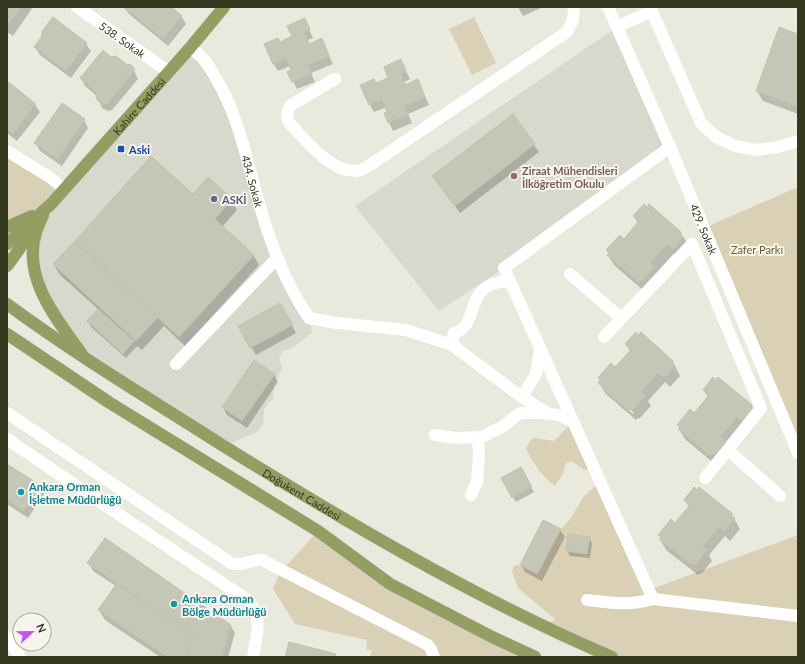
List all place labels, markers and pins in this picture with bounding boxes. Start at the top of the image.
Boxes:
place label: Aski [128,143,150,156]
marker: Aski [116,144,126,154]
place label: Ziraat Mühendisleri İlköğretim Okulu [522,164,618,190]
marker: Ziraat Mühendisleri İlköğretim Okulu [509,171,519,181]
place label: ASKİ [221,193,246,206]
marker: ASKİ [209,194,219,204]
place label: Ankara Orman İşletme Müdürlüğü [28,480,121,506]
marker: Ankara Orman İşletme Müdürlüğü [16,487,26,497]
place label: Ankara Orman Bölge Müdürlüğü [181,592,266,618]
marker: Ankara Orman Bölge Müdürlüğü [169,599,179,609]

